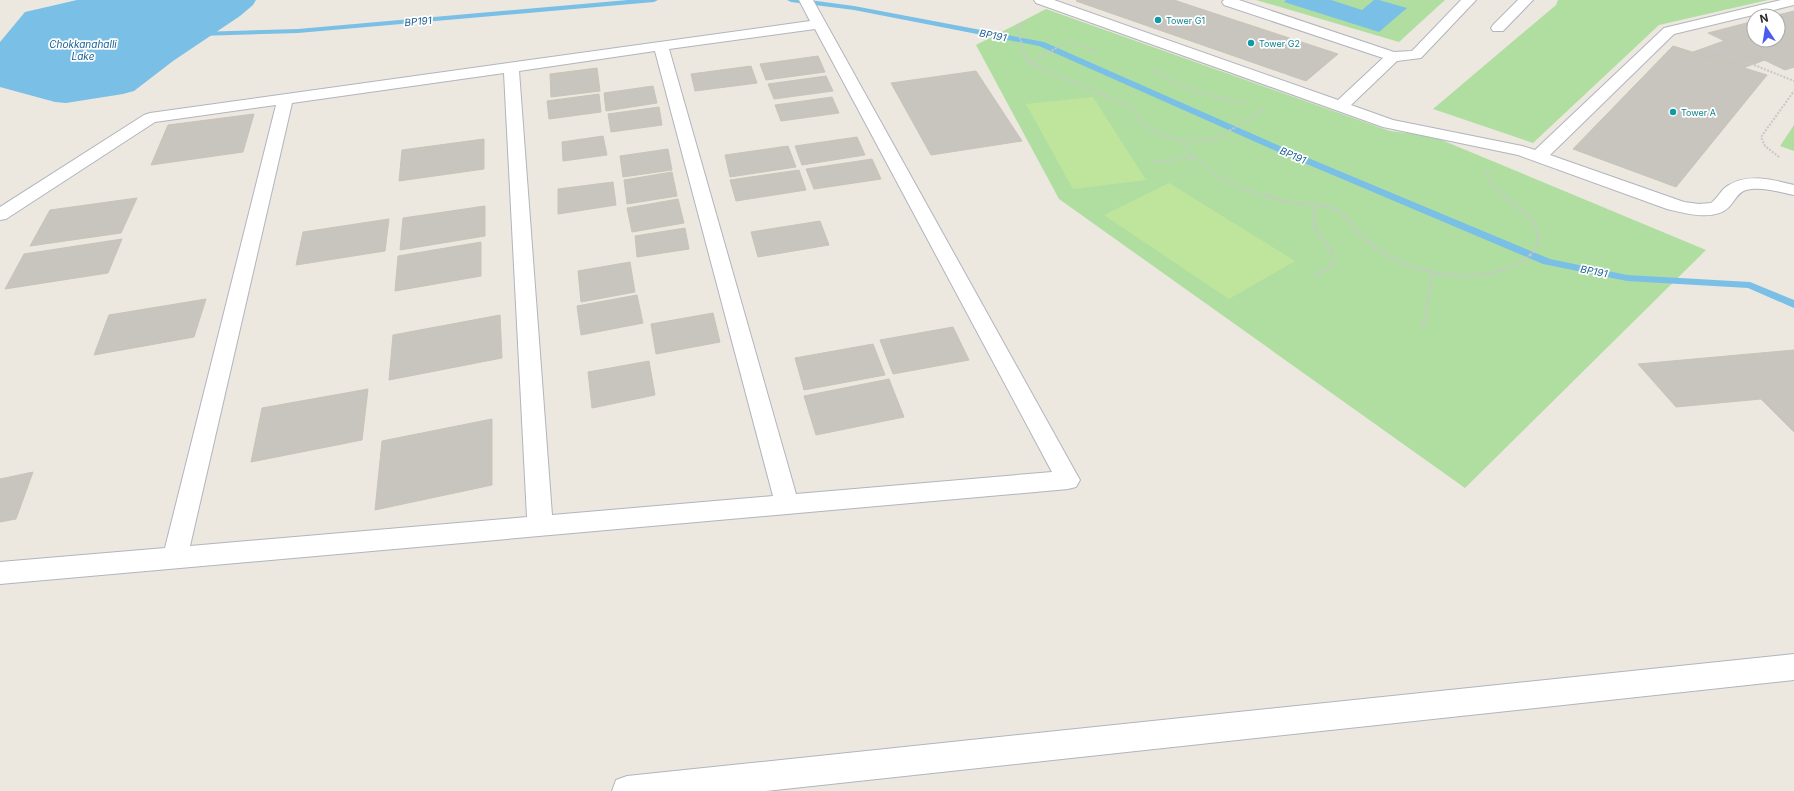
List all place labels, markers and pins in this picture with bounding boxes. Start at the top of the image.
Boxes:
marker: Tower G1 [1153,15,1163,25]
place label: Tower G1 [1166,15,1205,26]
marker: Tower G2 [1246,38,1256,48]
place label: Tower G2 [1259,38,1300,49]
marker: Tower A [1668,107,1678,117]
place label: Tower A [1681,107,1716,118]

